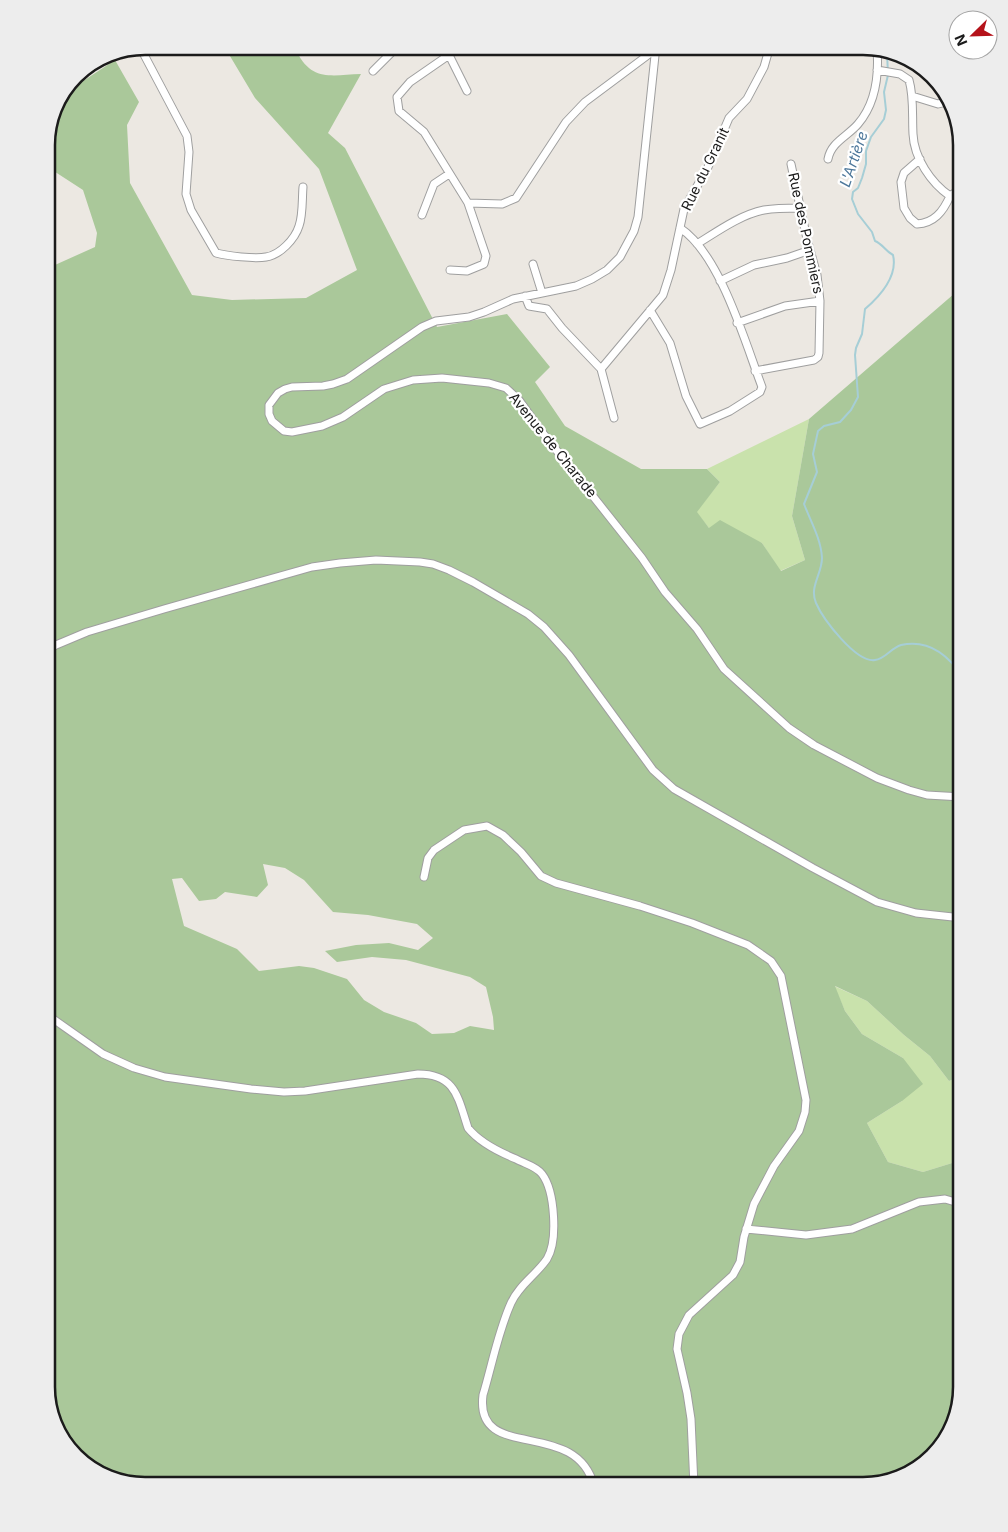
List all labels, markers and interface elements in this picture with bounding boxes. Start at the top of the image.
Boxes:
north arrow [948,10,998,60]
text: N [951,32,970,49]
street label: Rue du Granit [677,124,732,213]
water label: L'Artière [835,128,872,189]
street label: Rue des Pommiers [785,171,828,295]
street label: Avenue de Charade [506,389,601,501]

